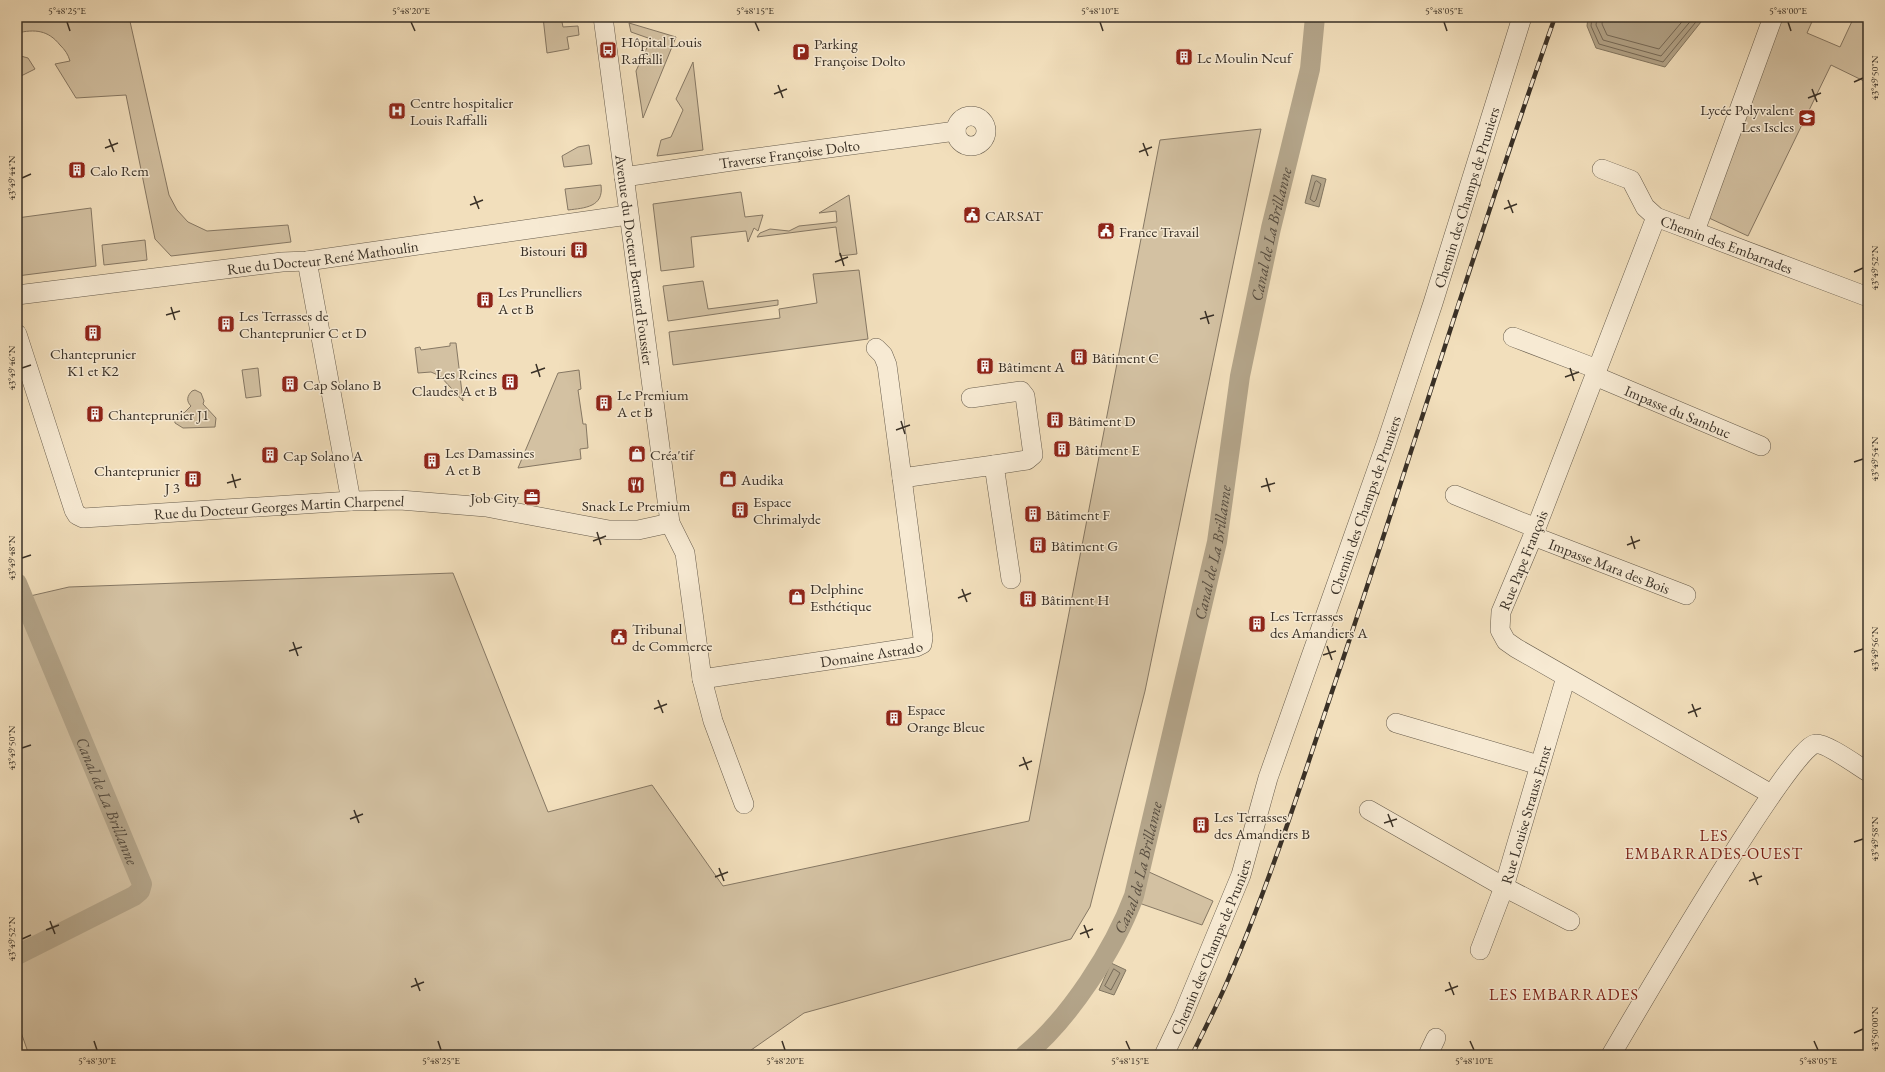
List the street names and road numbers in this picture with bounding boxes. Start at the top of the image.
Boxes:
street label: Chemin des Champs de Pruniers [1429,104,1503,290]
street label: Traverse Françoise Dolto [718,135,861,172]
street label: Avenue du Docteur Bernard Foussier [612,153,659,366]
street label: Chemin des Embarrades [1658,210,1796,277]
street label: Rue du Docteur René Mathoulin [226,236,420,278]
street label: Impasse du Sambuc [1622,380,1734,442]
street label: Chemin des Champs de Pruniers [1324,413,1404,597]
street label: Rue du Docteur Georges Martin Charpenel [153,490,405,523]
street label: Rue Pape François [1494,507,1552,613]
street label: Impasse Mara des Bois [1546,534,1673,597]
street label: Domaine Astrado [819,636,926,671]
street label: Rue Louise Strauss Ernst [1496,743,1555,886]
street label: Chemin des Champs de Pruniers [1166,856,1255,1038]

